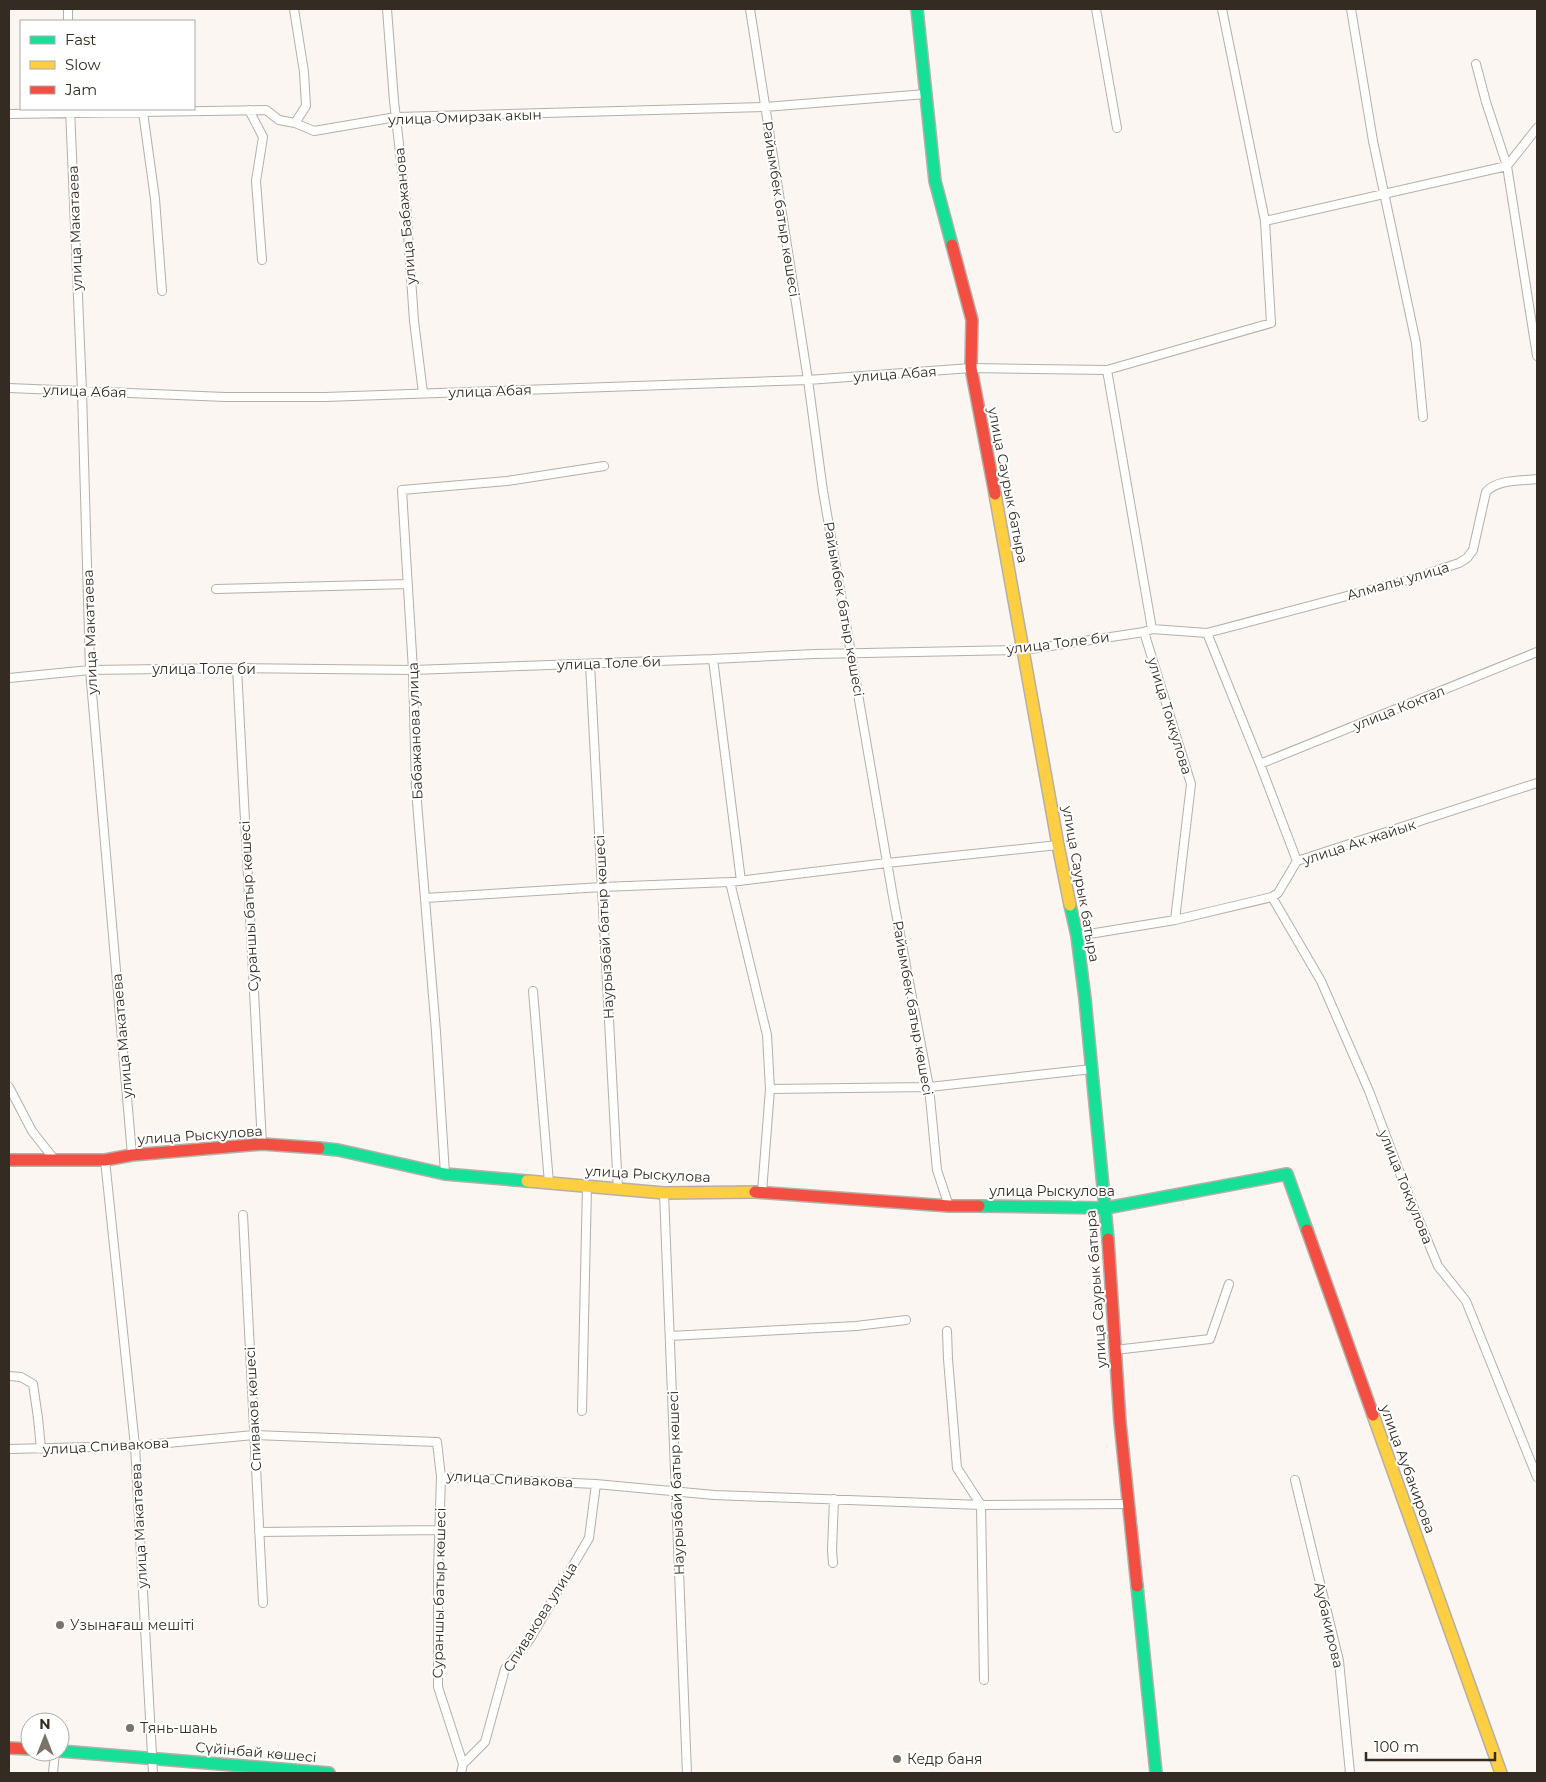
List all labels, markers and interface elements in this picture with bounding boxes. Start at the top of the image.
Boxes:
legend [20,20,195,110]
text: Fast [65,30,96,49]
text: Slow [65,55,101,74]
text: Jam [64,80,97,99]
street label: улица Омирзак акын [387,105,542,129]
street label: Райымбек батыр көшесі [758,120,804,298]
street label: улица Бабажанова [390,147,420,286]
street label: улица Макатаева [64,165,86,292]
street label: улица Абая [852,362,937,386]
street label: улица Абая [42,381,127,401]
street label: улица Абая [447,381,532,401]
street label: улица Саурык батыра [984,405,1032,564]
street label: Райымбек батыр көшесі [820,520,868,698]
street label: Алмалы улица [1345,558,1451,604]
street label: улица Макатаева [79,569,101,696]
street label: улица Толе би [1004,628,1111,658]
street label: улица Толе би [556,652,661,674]
street label: улица Токкулова [1143,654,1196,777]
street label: улица Толе би [151,660,256,678]
street label: Бабажанова улица [404,662,426,800]
street label: улица Коктал [1350,681,1447,735]
street label: улица Саурык батыра [1058,803,1104,964]
street label: улица Ак жайык [1299,815,1418,869]
street label: Сураншы батыр көшесі [236,820,262,992]
street label: Наурызбай батыр көшесі [590,834,618,1020]
street label: Райымбек батыр көшесі [889,919,937,1097]
street label: улица Макатаева [108,973,137,1100]
street label: улица Рыскулова [136,1122,263,1148]
street label: улица Токкулова [1374,1126,1437,1247]
street label: улица Рыскулова [584,1162,711,1186]
street label: улица Рыскулова [988,1182,1115,1200]
street label: улица Саурык батыра [1081,1209,1111,1370]
street label: Спиваков көшесі [241,1346,265,1472]
street label: Наурызбай батыр көшесі [664,1390,688,1576]
street label: улица Аубакирова [1376,1401,1440,1536]
street label: улица Спивакова [41,1434,170,1458]
street label: улица Макатаева [127,1463,151,1590]
street label: улица Спивакова [445,1467,574,1491]
street label: Сураншы батыр көшесі [429,1507,449,1679]
street label: Спивакова улица [499,1559,581,1675]
street label: Аубакирова [1310,1580,1348,1670]
place label: Узынағаш мешіті [70,1616,194,1634]
marker: Узынағаш мешіті [54,1619,66,1631]
north arrow [20,1712,70,1762]
text: N [39,1715,51,1733]
place label: Тянь-шань [140,1719,218,1737]
marker: Тянь-шань [124,1722,136,1734]
scale bar [1366,1730,1495,1762]
text: 100 m [1374,1737,1419,1756]
street label: Сүйінбай көшесі [195,1738,317,1766]
place label: Кедр баня [907,1750,983,1768]
marker: Кедр баня [891,1753,903,1765]

